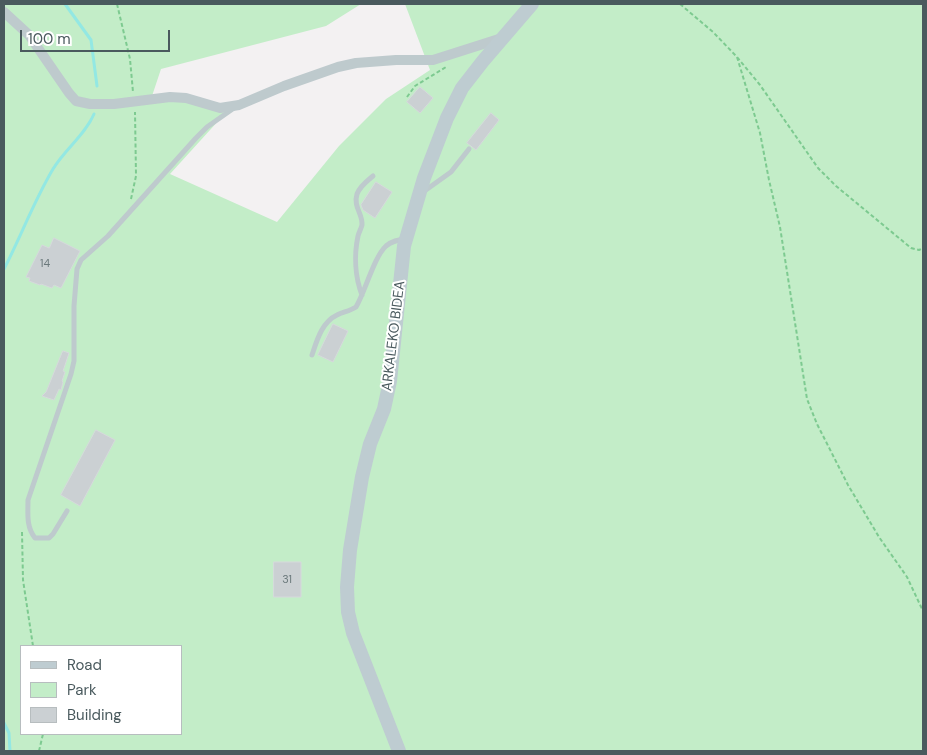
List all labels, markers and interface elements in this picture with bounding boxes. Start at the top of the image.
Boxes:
scale bar [22,20,172,52]
text: 100 m [28,29,71,49]
house number: 14 [40,257,50,271]
street label: ARKALEKO BIDEA [379,280,409,392]
house number: 31 [282,573,292,587]
legend [20,645,182,735]
text: Road [67,655,102,675]
text: Park [67,680,97,700]
text: Building [67,705,122,725]

